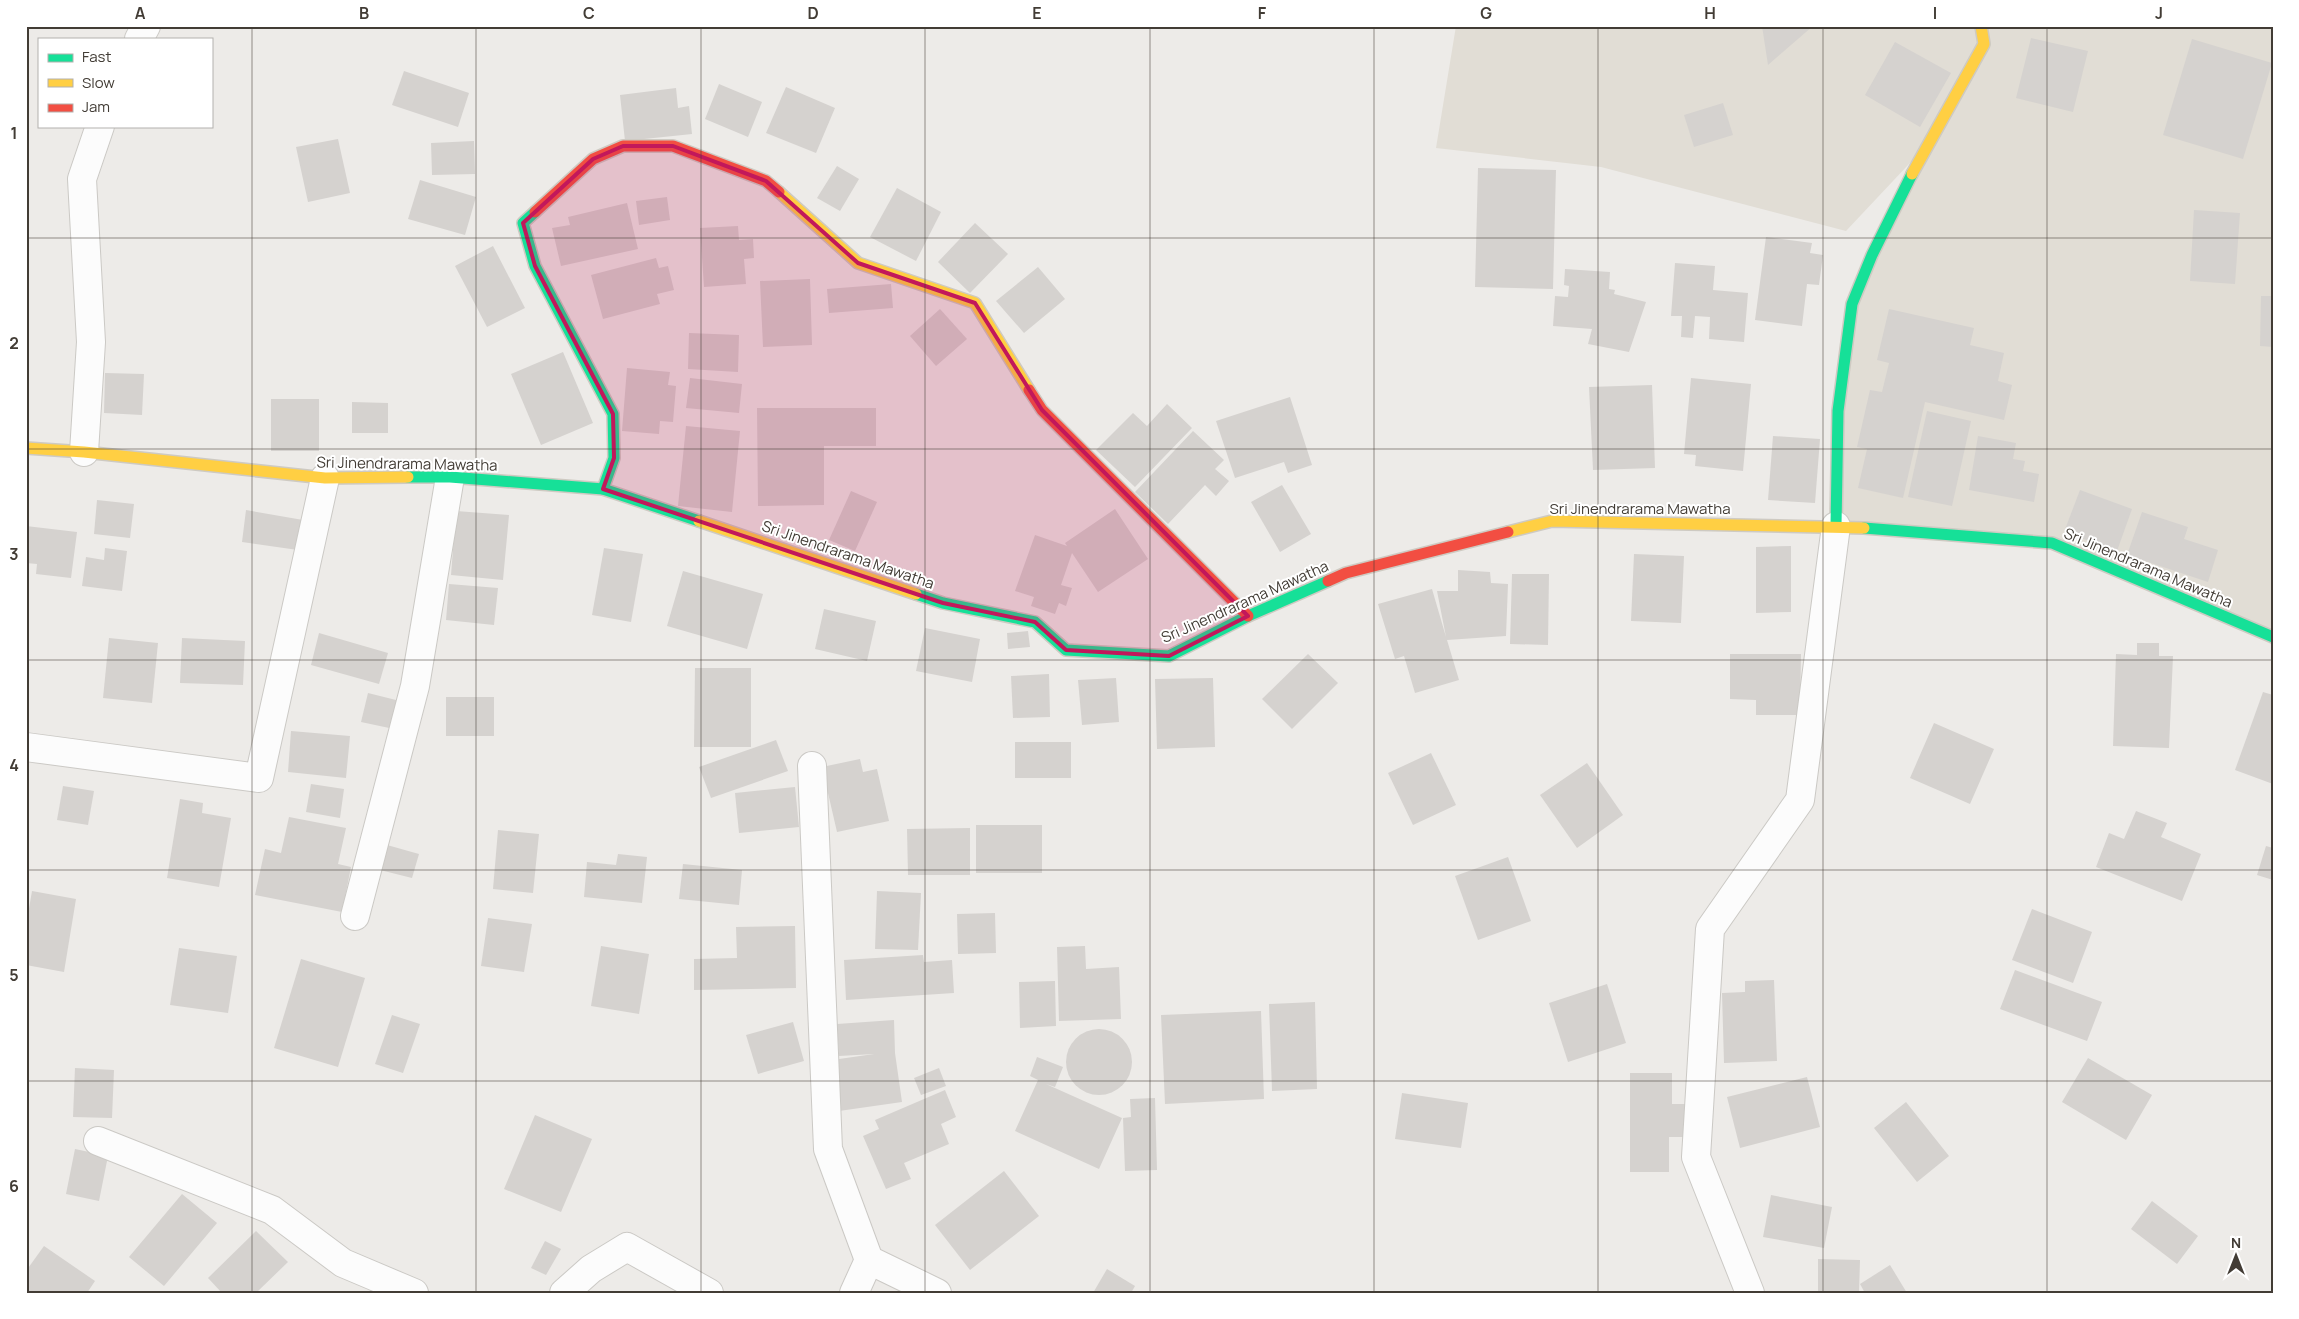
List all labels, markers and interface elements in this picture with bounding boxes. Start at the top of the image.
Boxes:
text: A [135,2,146,24]
text: B [359,2,369,24]
text: C [583,2,595,24]
text: D [807,2,819,24]
text: E [1032,2,1042,24]
text: F [1258,2,1267,24]
text: G [1480,2,1492,24]
text: H [1704,2,1716,24]
text: I [1933,2,1937,24]
text: J [2155,2,2163,24]
legend [38,38,212,128]
text: Fast [82,46,111,67]
text: Slow [82,72,115,93]
text: Jam [82,96,110,117]
text: 1 [10,122,18,144]
text: 2 [9,332,19,354]
street label: Sri Jinendrarama Mawatha [316,451,498,476]
street label: Sri Jinendrarama Mawatha [1550,498,1730,519]
street label: Sri Jinendrarama Mawatha [759,515,937,594]
street label: Sri Jinendrarama Mawatha [2061,523,2236,613]
text: 3 [9,543,19,565]
street label: Sri Jinendrarama Mawatha [1158,555,1332,648]
text: 4 [9,754,19,776]
text: 5 [9,964,19,986]
text: 6 [9,1175,19,1197]
north arrow [2212,1232,2262,1282]
text: N [2231,1233,2241,1252]

